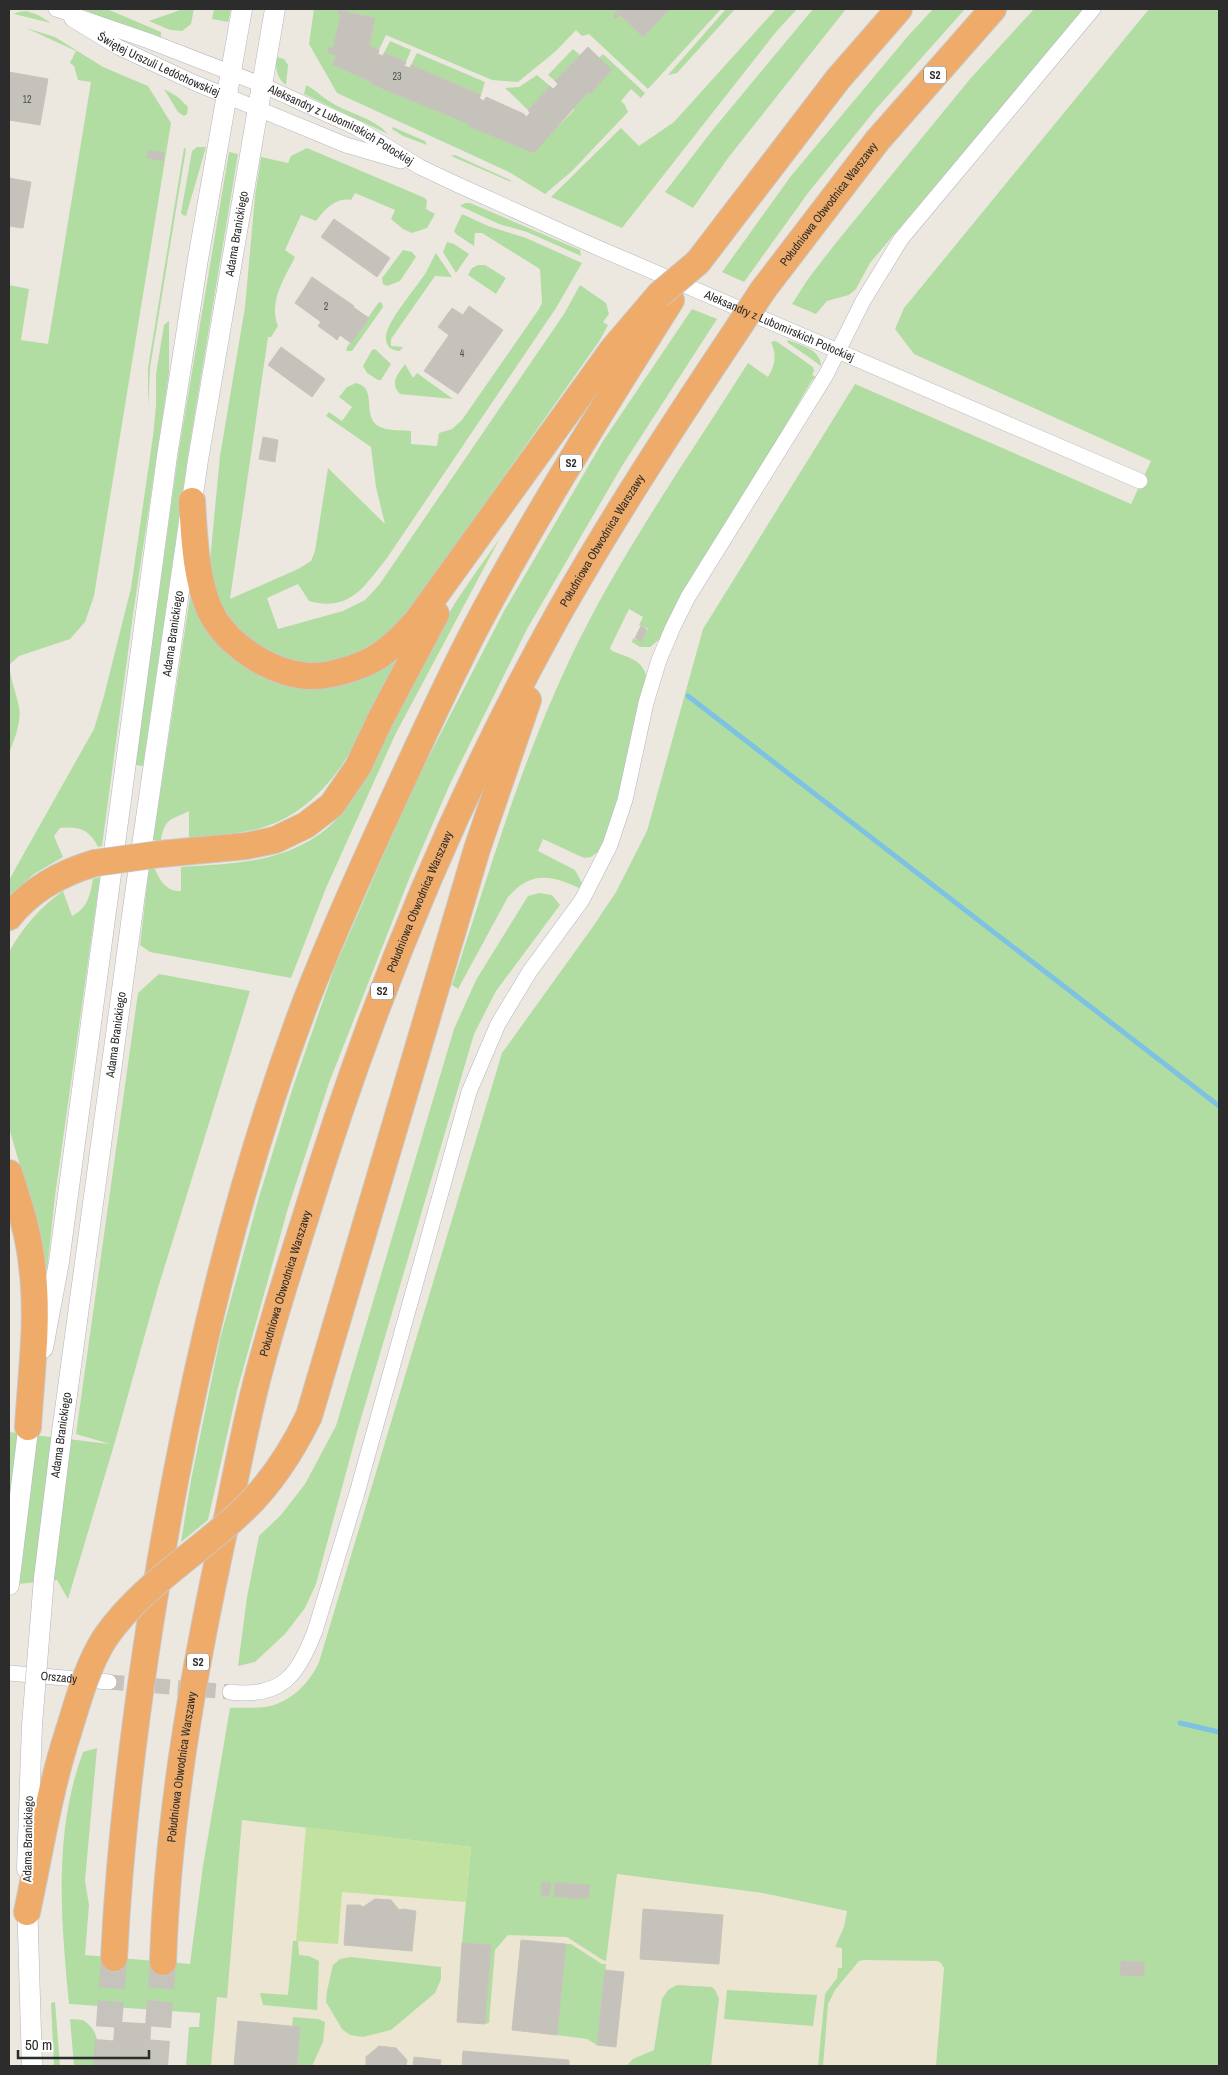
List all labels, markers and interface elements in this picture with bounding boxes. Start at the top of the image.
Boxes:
street label: Świętej Urszuli Ledóchowskiej [94,28,222,100]
road number: S2 [924,66,946,84]
house number: 23 [392,70,402,83]
street label: Aleksandry z Lubomirskich Potockiej [265,80,416,169]
house number: 12 [22,93,32,106]
street label: Południowa Obwodnica Warszawy [776,139,881,269]
street label: Adama Branickiego [221,190,252,279]
street label: Aleksandry z Lubomirskich Potockiej [701,286,857,365]
house number: 2 [324,300,329,313]
house number: 4 [460,347,465,360]
road number: S2 [560,454,582,472]
street label: Południowa Obwodnica Warszawy [556,471,648,610]
street label: Adama Branickiego [159,590,187,679]
street label: Południowa Obwodnica Warszawy [383,828,457,975]
road number: S2 [371,982,393,999]
street label: Adama Branickiego [102,991,130,1080]
street label: Południowa Obwodnica Warszawy [256,1208,315,1358]
street label: Adama Branickiego [47,1391,75,1480]
road number: S2 [187,1654,209,1670]
street label: Orszady [40,1668,78,1687]
street label: Południowa Obwodnica Warszawy [163,1690,200,1843]
street label: Adama Branickiego [19,1796,37,1883]
scale bar [18,2028,149,2060]
text: 50 m [25,2034,52,2055]

